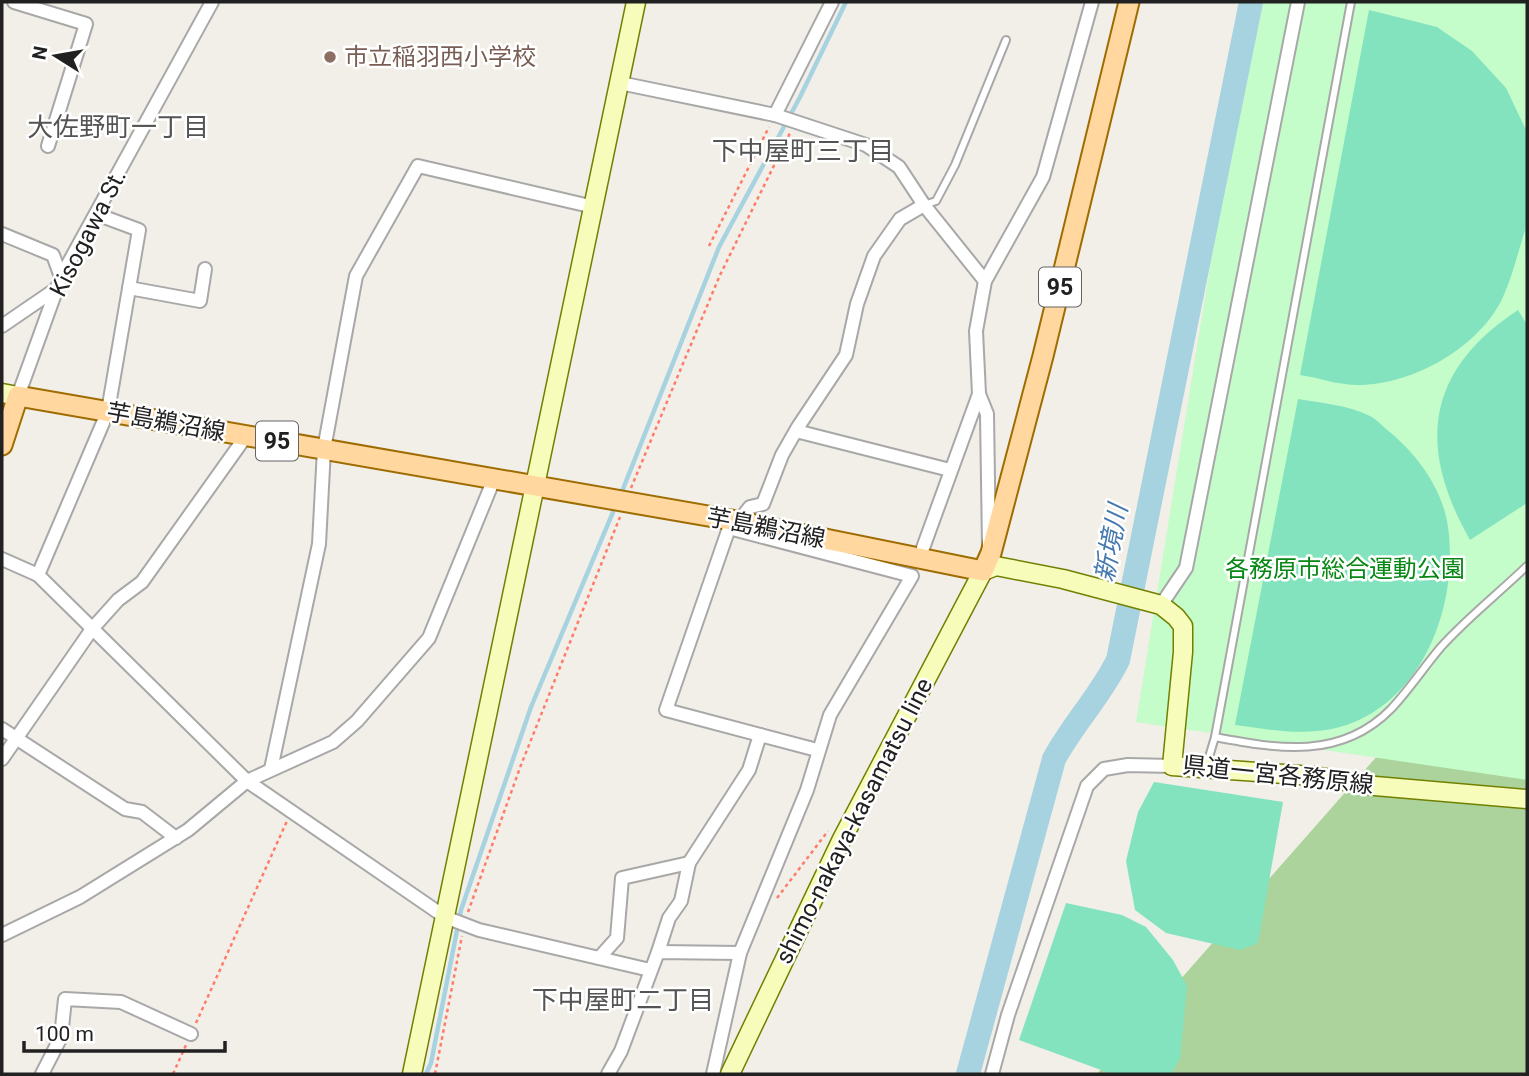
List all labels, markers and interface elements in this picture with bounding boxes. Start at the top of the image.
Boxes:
north arrow [21,21,91,91]
place label: 市立稲羽西小学校 [344,43,536,71]
text: N [27,44,52,62]
marker: 市立稲羽西小学校 [322,49,338,65]
district label: 大佐野町一丁目 [27,112,209,142]
district label: 下中屋町三丁目 [712,136,894,166]
street label: Kisogawa St. [44,165,132,301]
road number: 95 [1039,268,1081,306]
street label: 芋島鵜沼線 [104,398,228,446]
road number: 95 [256,422,298,461]
water label: 新境川 [1089,499,1134,584]
street label: 芋島鵜沼線 [704,503,828,553]
park label: 各務原市総合運動公園 [1225,555,1465,583]
street label: shimo-nakaya-kasamatsu line [770,673,938,969]
street label: 県道一宮各務原線 [1181,751,1375,799]
district label: 下中屋町二丁目 [532,985,714,1015]
scale bar [24,1010,226,1054]
text: 100 m [35,1022,94,1046]

